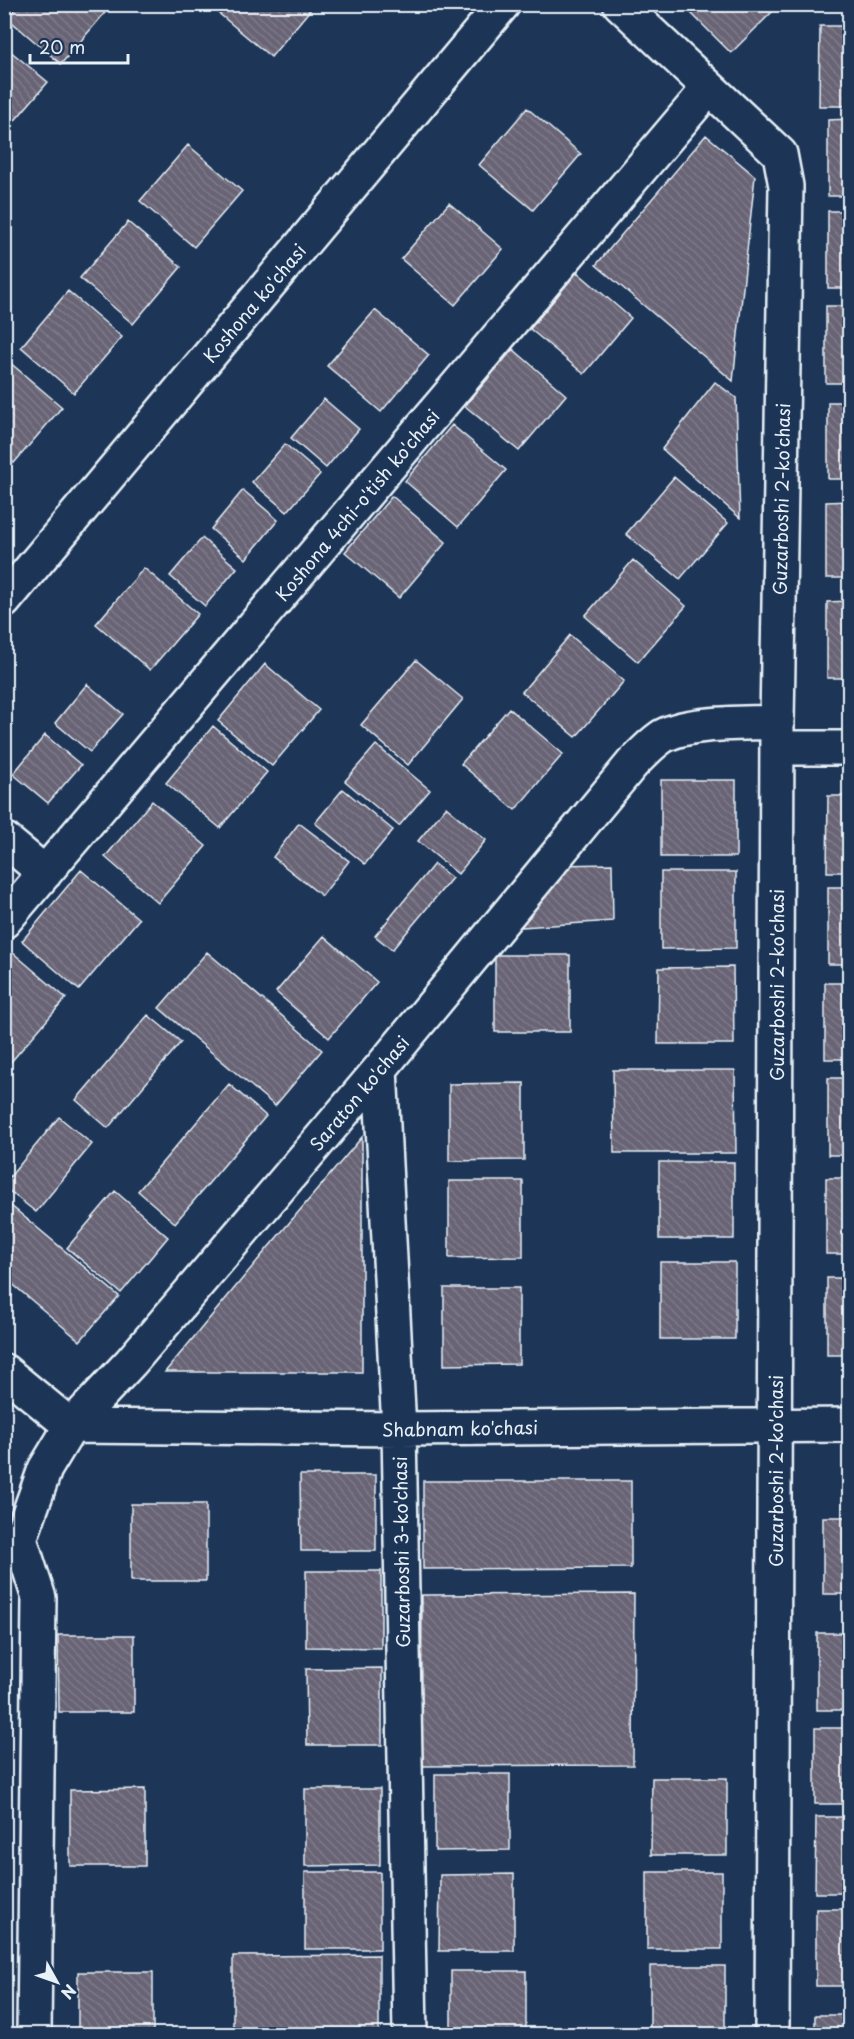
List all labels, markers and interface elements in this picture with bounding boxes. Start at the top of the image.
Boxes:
scale bar [30,27,128,65]
text: 20 m [39,33,85,60]
street label: Koshona ko'chasi [196,238,312,368]
street label: Koshona 4chi-o'tish ko'chasi [268,403,446,607]
street label: Guzarboshi 2-ko'chasi [766,403,796,595]
street label: Guzarboshi 2-ko'chasi [763,889,790,1081]
street label: Saraton ko'chasi [303,1030,415,1156]
street label: Guzarboshi 2-ko'chasi [762,1375,789,1567]
street label: Shabnam ko'chasi [382,1413,538,1443]
street label: Guzarboshi 3-ko'chasi [386,1456,416,1648]
north arrow [27,1952,87,2012]
text: N [56,1980,83,2005]

